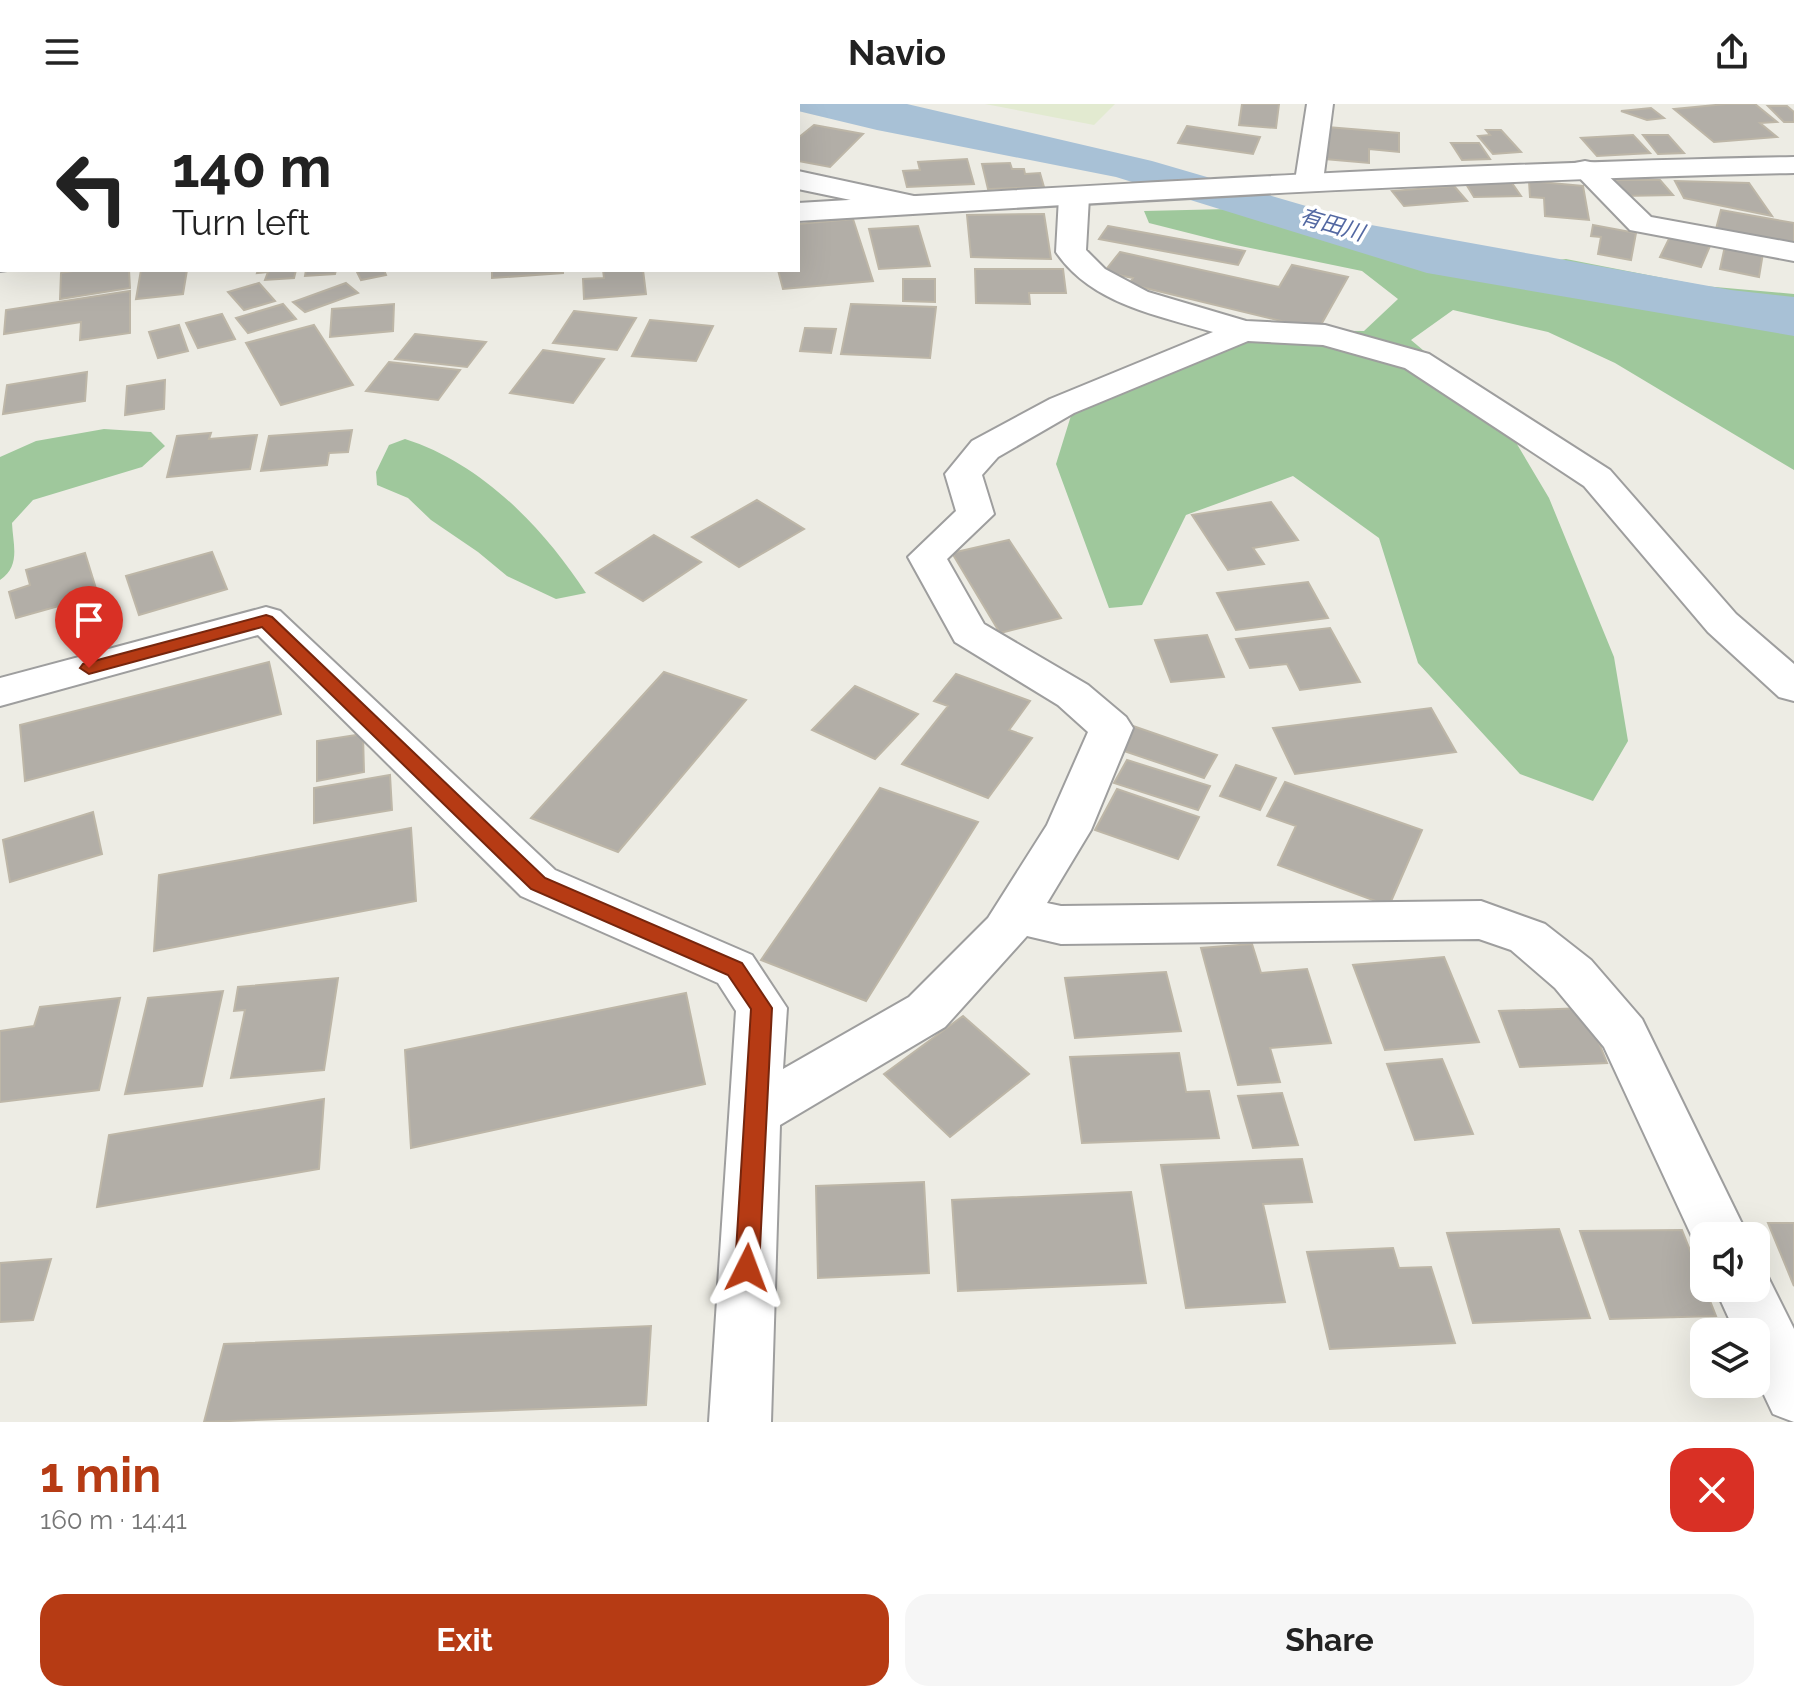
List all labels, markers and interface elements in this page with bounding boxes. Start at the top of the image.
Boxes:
icon: menu [40,30,84,74]
icon: share [1710,30,1754,74]
text: Navio [848,31,946,73]
text: 140 m [172,134,332,200]
icon: left [40,136,144,240]
text: Turn left [172,201,310,243]
water label: 有田川 [1297,202,1369,246]
pin [55,586,123,668]
icon: arrive [67,598,111,642]
map controls [1690,1222,1770,1398]
button: sound [1690,1222,1770,1302]
position arrow [705,1226,789,1310]
button: layers [1690,1318,1770,1398]
text: 1 min [40,1447,161,1503]
button: close [1670,1448,1754,1532]
text: 160 m · 14:41 [40,1505,187,1535]
button: Exit [40,1594,889,1686]
button: Share [905,1594,1754,1686]

